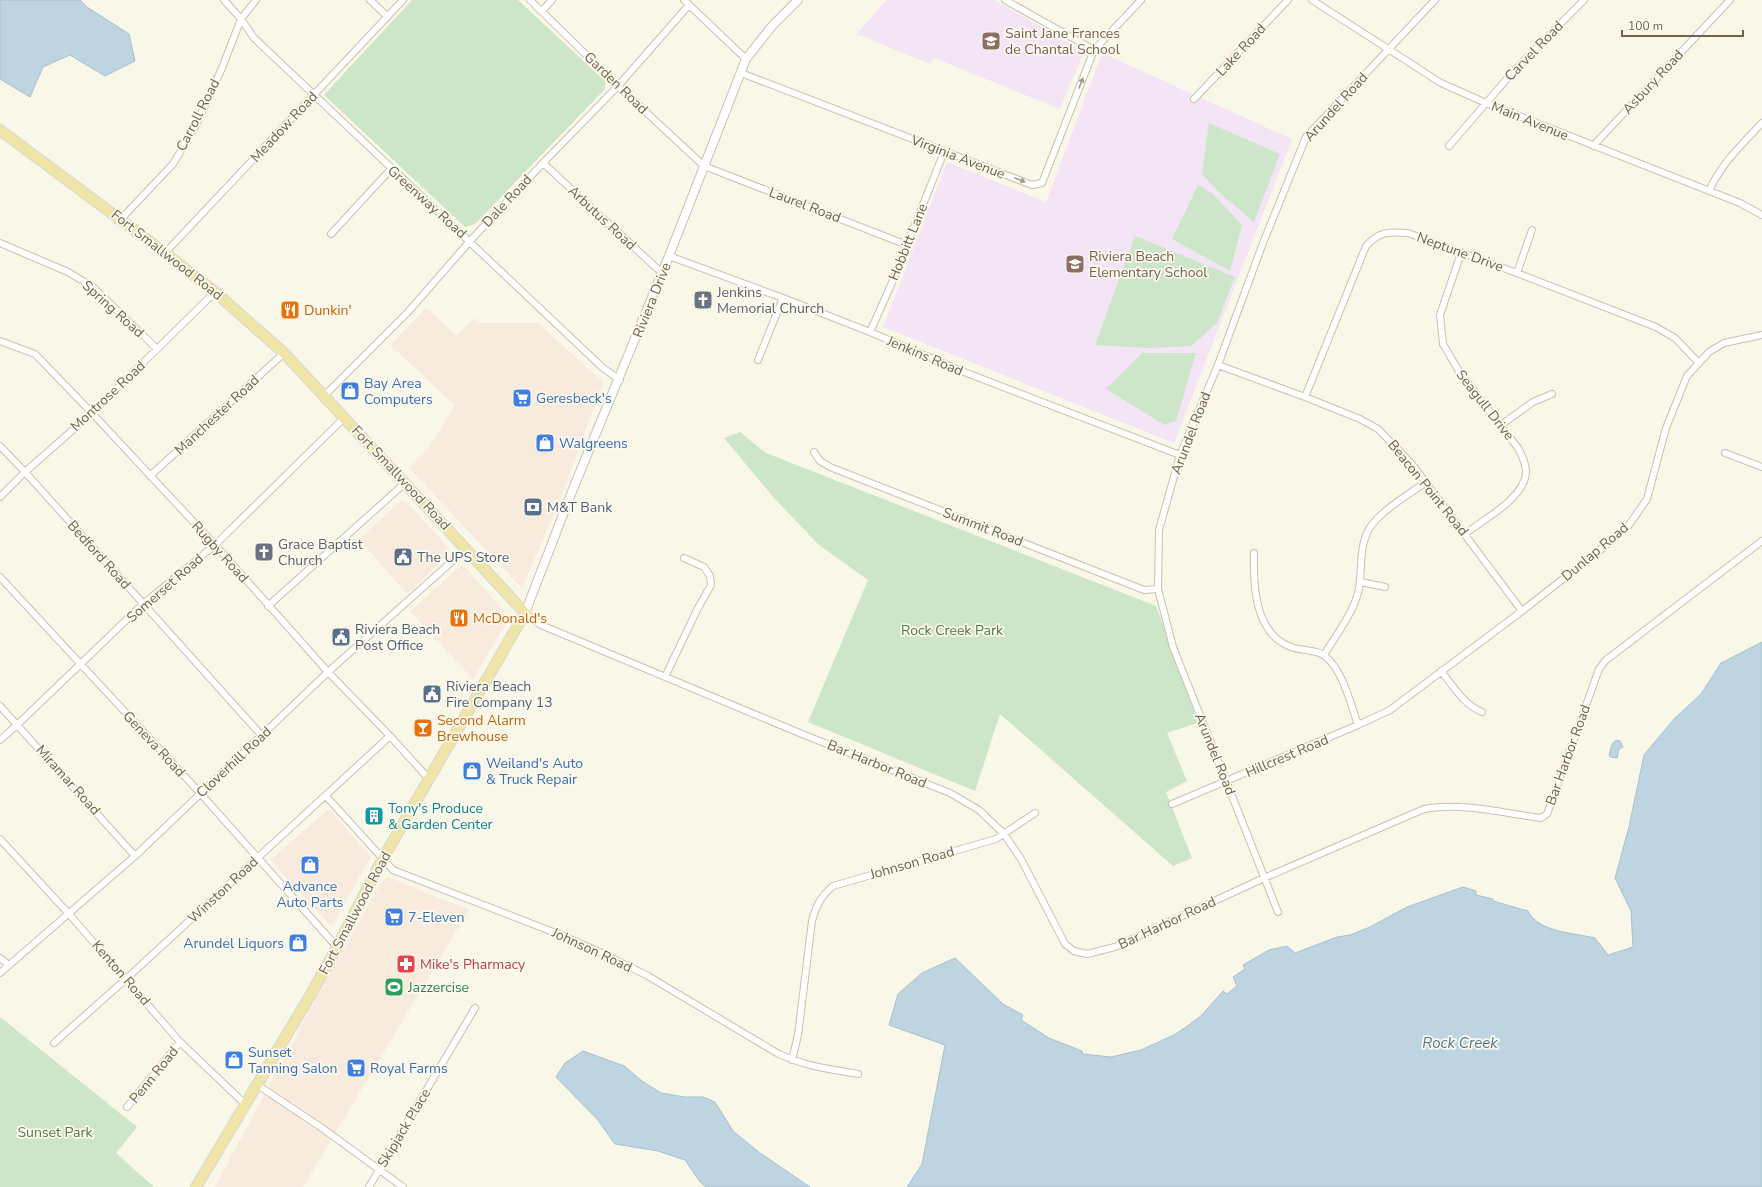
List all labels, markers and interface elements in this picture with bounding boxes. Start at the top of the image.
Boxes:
scale bar [1622,12,1743,38]
street label: Carvel Road [1500,17,1568,85]
text: 100 m [1628,18,1663,34]
street label: Lake Road [1212,20,1270,80]
place label: Saint Jane Frances de Chantal School [1005,24,1121,59]
school or university icon: Saint Jane Frances de Chantal School [980,30,1002,52]
street label: Asbury Road [1618,46,1688,118]
street label: Garden Road [580,48,652,118]
street label: Arundel Road [1300,68,1372,146]
street label: Carroll Road [172,76,224,154]
one-way arrow [1078,78,1084,89]
street label: Meadow Road [246,87,322,167]
street label: Main Avenue [1488,97,1572,145]
street label: Virginia Avenue [907,130,1008,184]
street label: Greenway Road [383,161,471,243]
street label: Dale Road [478,171,536,231]
one-way arrow [1014,178,1026,184]
street label: Arbutus Road [564,181,640,255]
street label: Laurel Road [766,183,844,227]
street label: Hobbitt Lane [884,201,932,283]
street label: Fort Smallwood Road [107,205,227,305]
street label: Neptune Drive [1414,228,1506,276]
place label: Riviera Beach Elementary School [1089,247,1208,282]
school or university icon: Riviera Beach Elementary School [1064,253,1086,275]
street label: Riviera Drive [628,259,676,341]
street label: Spring Road [78,276,148,342]
place label: Jenkins Memorial Church [716,283,824,318]
church icon: Jenkins Memorial Church [692,289,714,311]
restaurant icon: Dunkin' [279,299,301,321]
place label: Dunkin' [304,301,352,320]
street label: Jenkins Road [883,331,966,381]
street label: Montrose Road [67,356,149,436]
street label: Seagull Drive [1451,366,1519,444]
street label: Manchester Road [171,371,263,459]
place label: Bay Area Computers [364,374,433,409]
shop icon: Bay Area Computers [339,380,361,402]
supermarket icon: Geresbeck's [511,387,533,409]
place label: Geresbeck's [536,389,612,408]
street label: Arundel Road [1167,389,1215,477]
street label: Fort Smallwood Road [347,421,455,535]
shop icon: Walgreens [534,432,556,454]
place label: Walgreens [559,434,628,453]
street label: Beacon Point Road [1383,436,1473,540]
bank icon: M&T Bank [522,496,544,518]
place label: M&T Bank [547,498,613,517]
street label: Summit Road [940,503,1026,551]
street label: Bedford Road [63,516,135,594]
street label: Rugby Road [187,517,253,587]
street label: Dunlap Road [1557,518,1633,586]
place label: Grace Baptist Church [278,535,363,570]
church icon: Grace Baptist Church [253,541,275,563]
public building icon: The UPS Store [392,546,414,568]
place label: The UPS Store [417,548,509,567]
street label: Somerset Road [123,549,207,627]
restaurant icon: McDonald's [448,607,470,629]
place label: McDonald's [473,609,547,628]
place label: Riviera Beach Post Office [355,620,440,655]
park label: Rock Creek Park [901,621,1004,640]
public building icon: Riviera Beach Post Office [330,626,352,648]
place label: Riviera Beach Fire Company 13 [446,677,553,712]
public building icon: Riviera Beach Fire Company 13 [421,683,443,705]
street label: Bar Harbor Road [1541,702,1595,808]
street label: Geneva Road [119,707,189,781]
street label: Arundel Road [1190,710,1240,798]
place label: Second Alarm Brewhouse [437,711,526,746]
bar icon: Second Alarm Brewhouse [412,717,434,739]
street label: Cloverhill Road [192,722,276,802]
street label: Hillcrest Road [1242,730,1332,782]
street label: Bar Harbor Road [824,735,930,793]
street label: Miramar Road [31,741,105,819]
place label: Weiland's Auto & Truck Repair [486,754,583,789]
shop icon: Weiland's Auto & Truck Repair [461,760,483,782]
place label: Tony's Produce & Garden Center [388,799,493,834]
building icon: Tony's Produce & Garden Center [363,805,385,827]
street label: Johnson Road [867,842,956,884]
street label: Fort Smallwood Road [315,848,395,978]
street label: Winston Road [184,852,262,928]
shop icon: Advance Auto Parts [299,854,321,876]
place label: Advance Auto Parts [276,877,344,912]
street label: Bar Harbor Road [1115,892,1219,954]
supermarket icon: 7-Eleven [383,906,405,928]
place label: 7-Eleven [408,908,464,927]
street label: Johnson Road [548,923,635,977]
shop icon: Arundel Liquors [287,932,309,954]
place label: Arundel Liquors [183,934,284,953]
street label: Kenton Road [87,936,155,1010]
pharmacy icon: Mike's Pharmacy [395,953,417,975]
place label: Mike's Pharmacy [420,955,526,974]
sports icon: Jazzercise [383,976,405,998]
place label: Jazzercise [407,978,469,997]
water label: Rock Creek [1422,1033,1498,1053]
street label: Penn Road [125,1043,183,1107]
place label: Sunset Tanning Salon [248,1043,338,1078]
shop icon: Sunset Tanning Salon [223,1049,245,1071]
supermarket icon: Royal Farms [345,1057,367,1079]
place label: Royal Farms [370,1059,448,1078]
street label: Skipjack Place [373,1085,435,1171]
park label: Sunset Park [17,1123,94,1142]

